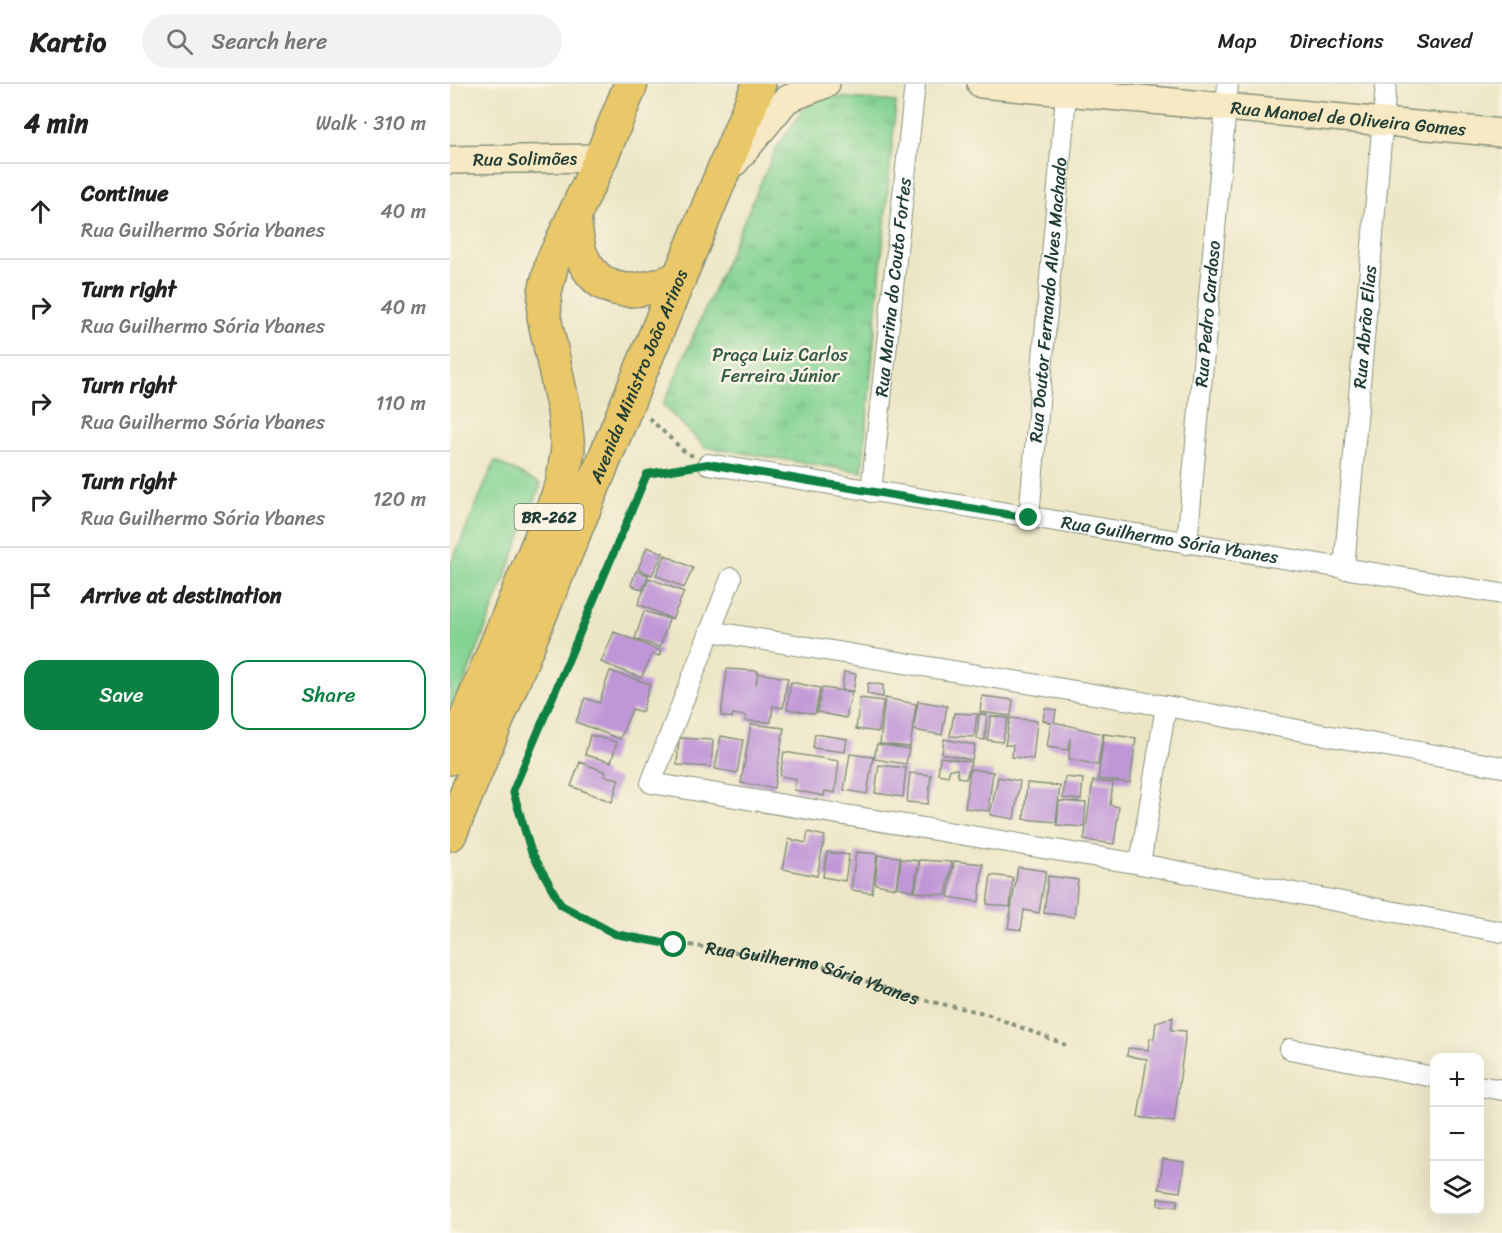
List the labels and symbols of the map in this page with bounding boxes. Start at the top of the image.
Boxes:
street label: Rua Manoel de Oliveira Gomes [1229,92,1468,146]
street label: Rua Solimões [473,142,578,176]
street label: Rua Doutor Fernando Alves Machado [1020,156,1077,444]
street label: Rua Marina do Couto Fortes [865,175,921,398]
street label: Rua Pedro Cardoso [1185,239,1230,389]
street label: Rua Abrão Elias [1344,263,1386,390]
street label: Avenida Ministro João Arinos [580,264,697,489]
park label: Praça Luiz Carlos Ferreira Júnior [712,339,849,392]
road number: BR-262 [514,504,584,530]
route end [1015,504,1041,530]
street label: Rua Guilhermo Sória Ybanes [1059,506,1282,573]
route start [660,931,686,957]
street label: Rua Guilhermo Sória Ybanes [703,932,922,1015]

